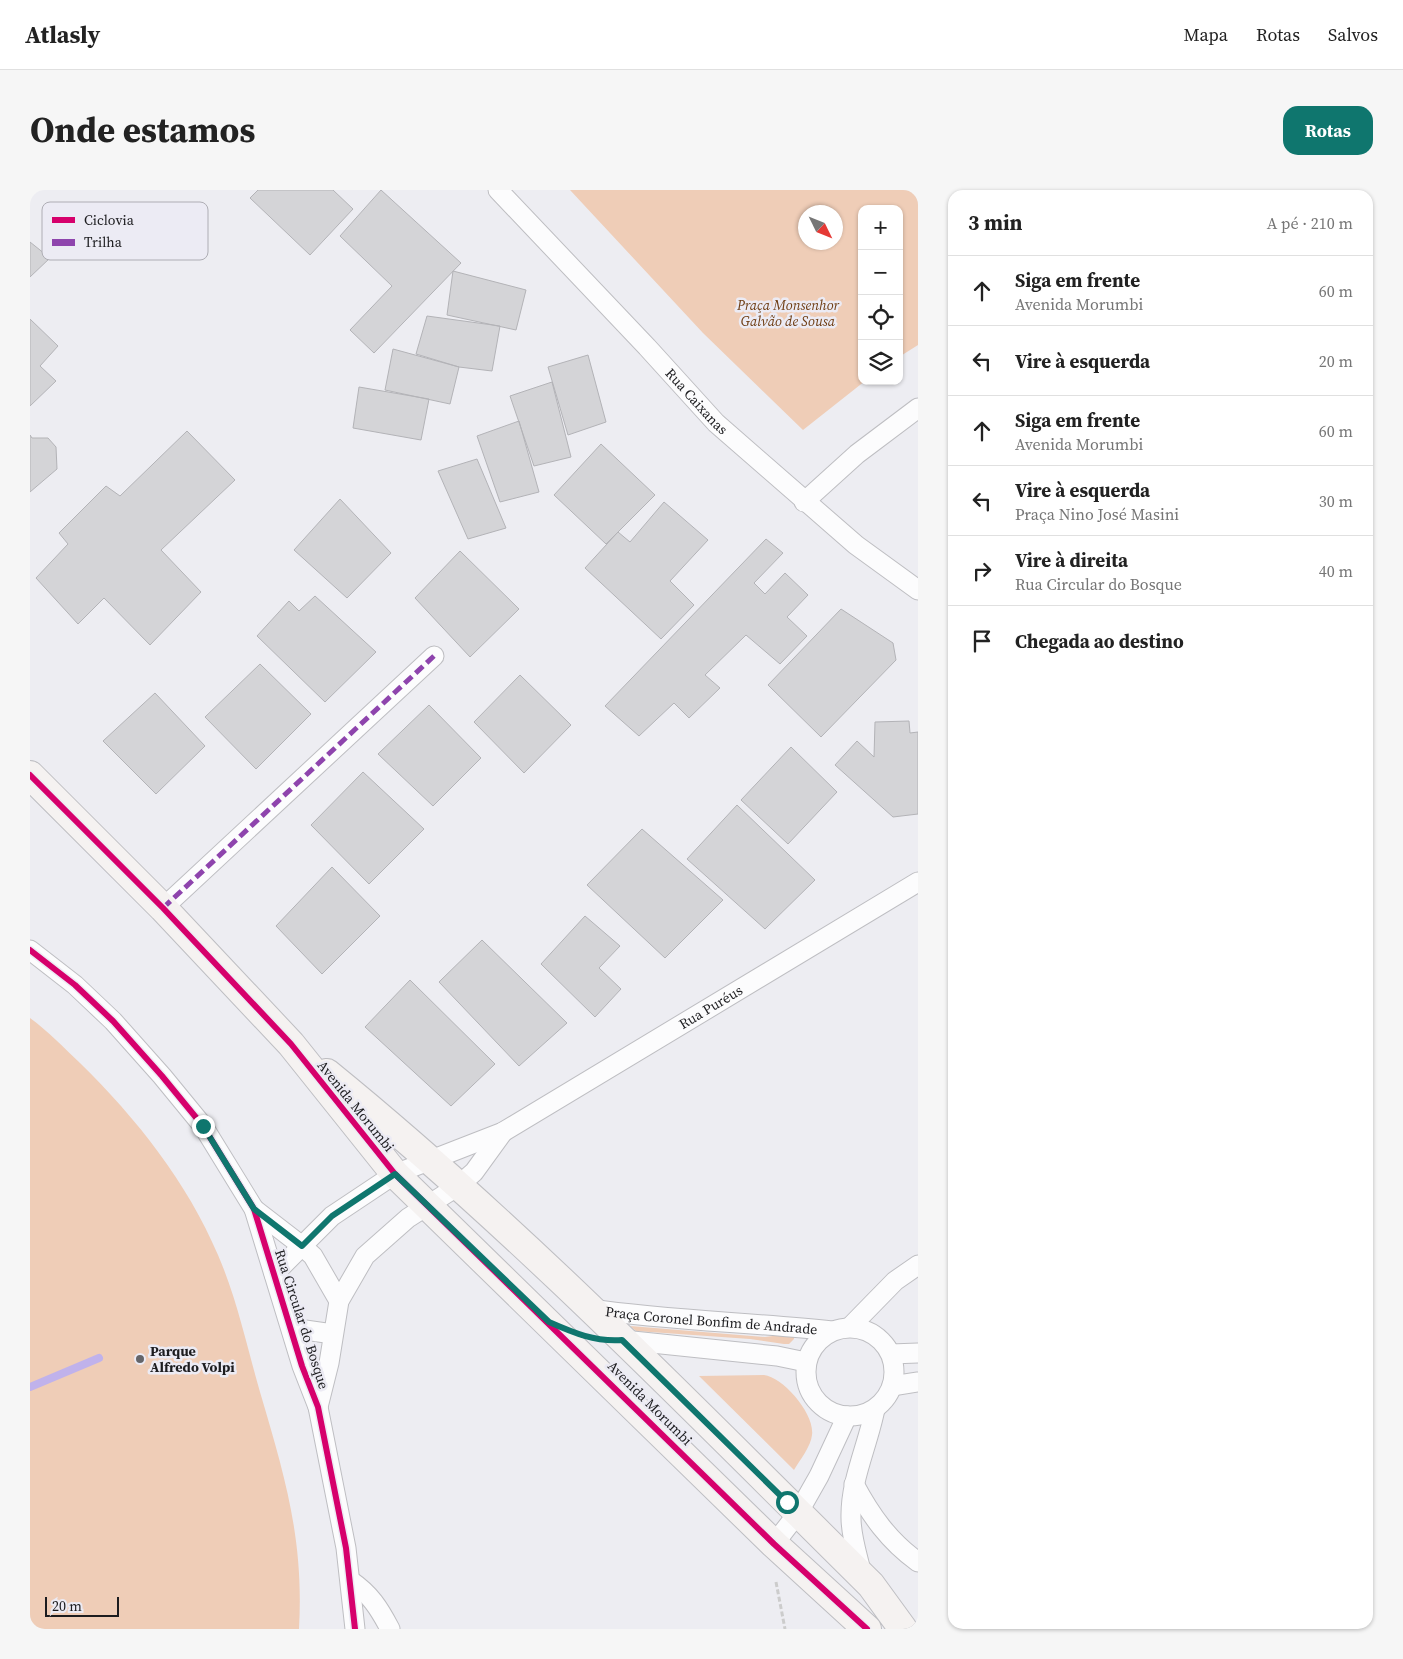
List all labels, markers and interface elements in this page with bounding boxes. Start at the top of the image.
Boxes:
text: Atlasly [25,18,100,51]
text: Mapa [1184,22,1228,47]
text: Rotas [1256,22,1300,47]
text: Salvos [1328,22,1378,47]
text: Onde estamos [30,106,255,154]
button: Rotas [1283,106,1373,155]
legend [42,202,208,260]
north arrow [798,205,843,250]
map controls [858,205,903,385]
button: + [858,205,903,250]
text: 3 min [968,208,1023,237]
text: Ciclovia [84,210,135,230]
text: A pé · 210 m [1267,212,1353,234]
text: Trilha [84,232,123,252]
button: − [858,250,903,295]
text: Siga em frente [1015,267,1140,293]
icon: ahead [968,277,996,305]
text: 60 m [1319,280,1353,302]
text: Avenida Morumbi [1015,293,1143,315]
park label: Praça Monsenhor Galvão de Sousa [736,295,839,331]
button: locate [858,295,903,340]
button: layers [858,340,903,385]
icon: left [968,347,996,375]
text: Vire à esquerda [1015,348,1150,374]
text: 20 m [1319,350,1353,372]
street label: Rua Caixanas [661,364,732,439]
text: Siga em frente [1015,407,1140,433]
icon: ahead [968,417,996,445]
text: 60 m [1319,420,1353,442]
text: Avenida Morumbi [1015,433,1143,455]
text: Vire à esquerda [1015,477,1150,503]
icon: left [968,487,996,515]
text: 30 m [1319,490,1353,512]
text: Praça Nino José Masini [1015,503,1179,525]
text: Vire à direita [1015,547,1128,573]
icon: right [968,557,996,585]
text: 40 m [1319,560,1353,582]
text: Rua Circular do Bosque [1015,573,1182,595]
icon: arrive [968,627,996,655]
text: Chegada ao destino [1015,628,1184,654]
street label: Rua Puréus [675,980,746,1034]
street label: Avenida Morumbi [313,1056,399,1156]
route end [192,1115,215,1138]
street label: Rua Circular do Bosque [270,1246,334,1392]
street label: Praça Coronel Bonfim de Andrade [604,1301,818,1339]
place label: Parque Alfredo Volpi [150,1341,235,1377]
marker: Parque Alfredo Volpi [134,1353,146,1365]
street label: Avenida Morumbi [603,1356,697,1450]
route start [776,1491,799,1514]
scale bar [45,1594,119,1617]
text: 20 m [52,1596,82,1616]

